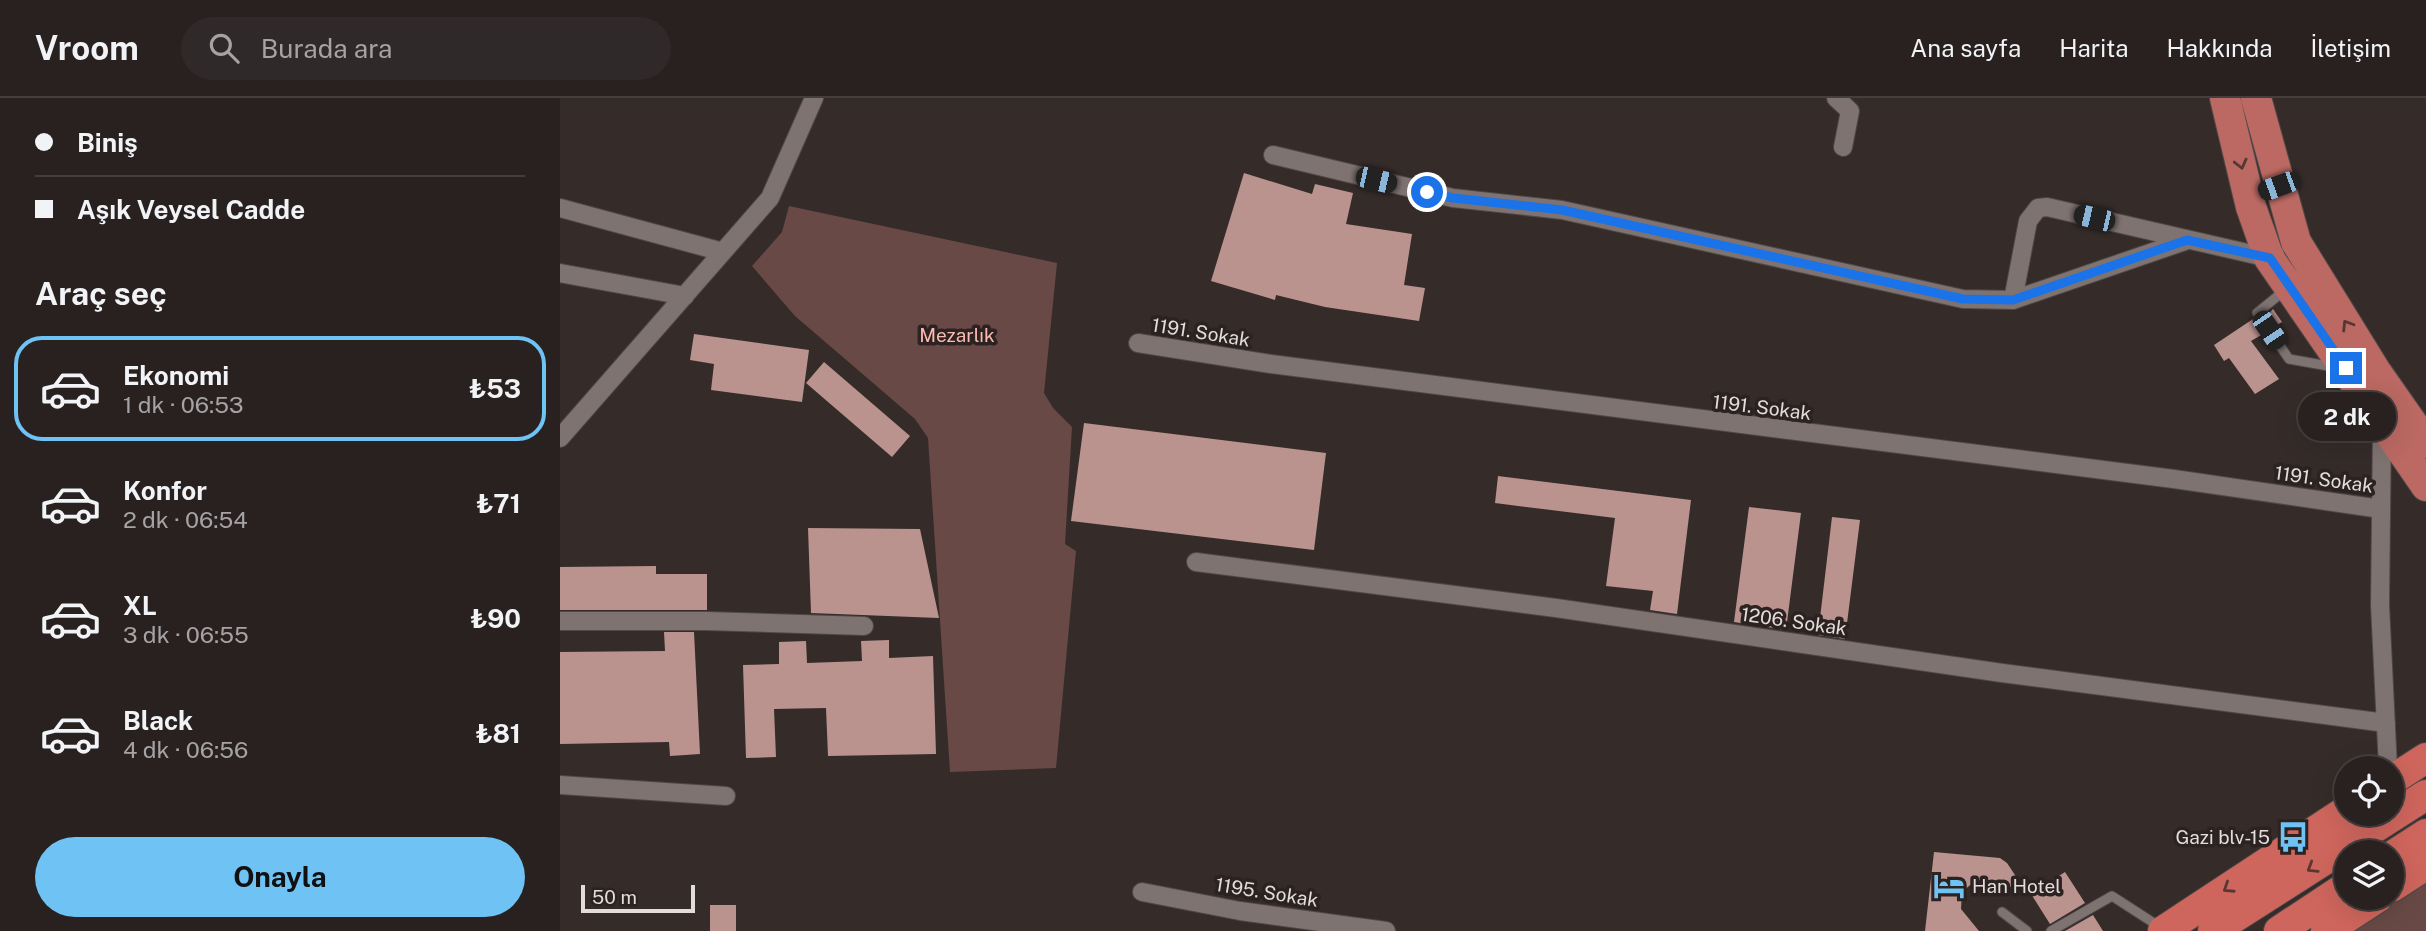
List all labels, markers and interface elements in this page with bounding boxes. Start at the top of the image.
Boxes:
search box [181,17,671,80]
text: Vroom [35,29,139,67]
icon: search [205,29,243,67]
text: Burada ara [261,33,392,64]
text: Ana sayfa [1910,34,2021,62]
text: Harita [2059,34,2129,62]
text: Hakkında [2167,34,2272,62]
text: İletişim [2310,34,2391,62]
text: Biniş [77,127,138,158]
one-way arrow [2233,158,2247,170]
car [1354,165,1399,195]
car [2255,169,2302,203]
route start [1411,176,1443,208]
text: Aşık Veysel Cadde [77,194,305,225]
car [2072,203,2117,233]
text: Araç seç [35,275,167,312]
car [2249,307,2290,353]
street label: 1191. Sokak [1150,313,1252,351]
one-way arrow [2343,319,2356,332]
park label: Mezarlık [919,324,995,346]
route end [2330,352,2362,384]
icon: car [39,357,102,420]
text: Ekonomi [123,360,229,391]
text: ₺53 [469,373,521,404]
street label: 1191. Sokak [1712,390,1813,424]
text: 1 dk · 06:53 [123,391,243,418]
callout: 2 dk [2297,392,2395,442]
text: 2 dk [2323,403,2371,430]
street label: 1191. Sokak [2273,461,2375,497]
icon: car [39,472,102,535]
text: Konfor [123,475,207,506]
text: ₺71 [476,488,521,519]
text: 2 dk · 06:54 [123,506,248,533]
icon: car [39,587,102,650]
text: XL [123,590,157,621]
text: ₺90 [470,603,521,634]
street label: 1206. Sokak [1740,603,1848,639]
text: 3 dk · 06:55 [123,621,249,648]
icon: car [39,702,102,765]
text: Black [123,705,193,736]
text: ₺81 [475,718,521,749]
text: 4 dk · 06:56 [123,736,248,763]
map controls [2334,756,2404,910]
button: locate [2334,756,2404,826]
bus stop icon: Gazi blv-15 [2276,820,2310,854]
place label: Gazi blv-15 [2175,826,2270,848]
button: Onayla [35,837,525,917]
button: layers [2334,840,2404,910]
one-way arrow [2306,860,2319,873]
hotel icon: Han Hotel [1932,869,1966,903]
street label: 1195. Sokak [1214,873,1320,911]
place label: Han Hotel [1972,875,2061,897]
one-way arrow [2223,880,2236,893]
scale bar [581,882,695,914]
text: 50 m [592,886,637,908]

